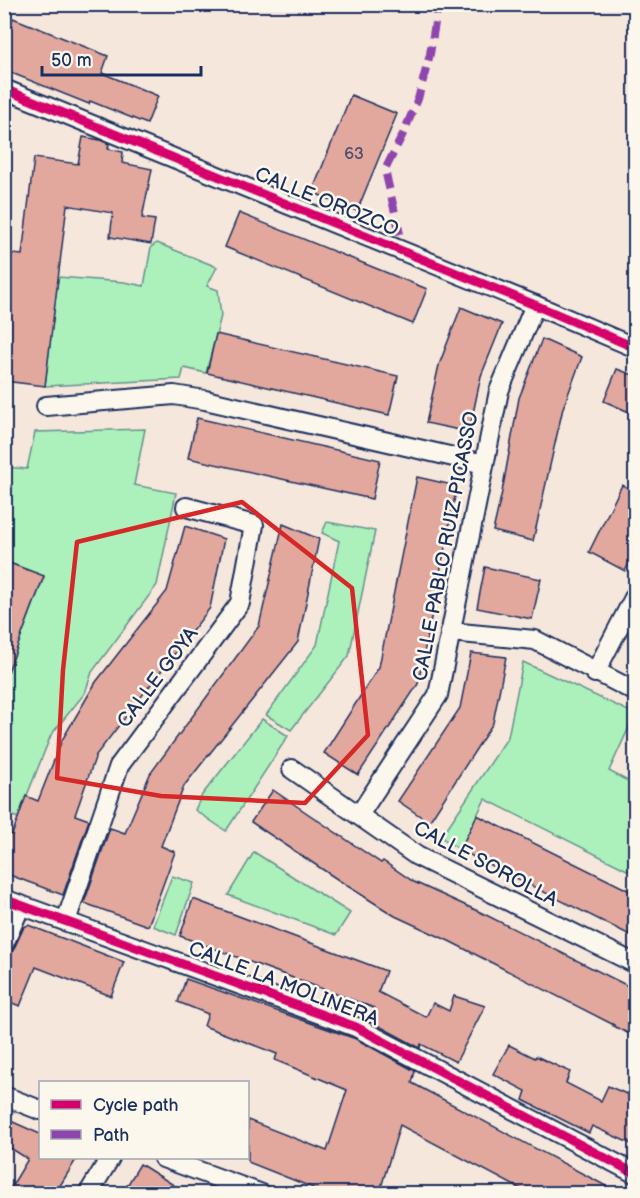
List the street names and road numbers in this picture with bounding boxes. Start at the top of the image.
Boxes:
street label: CALLE OROZCO [251,162,402,242]
street label: CALLE PABLO RUIZ PICASSO [408,409,484,683]
street label: CALLE GOYA [112,622,204,733]
street label: CALLE SOROLLA [409,816,562,912]
street label: CALLE LA MOLINERA [185,937,383,1032]

